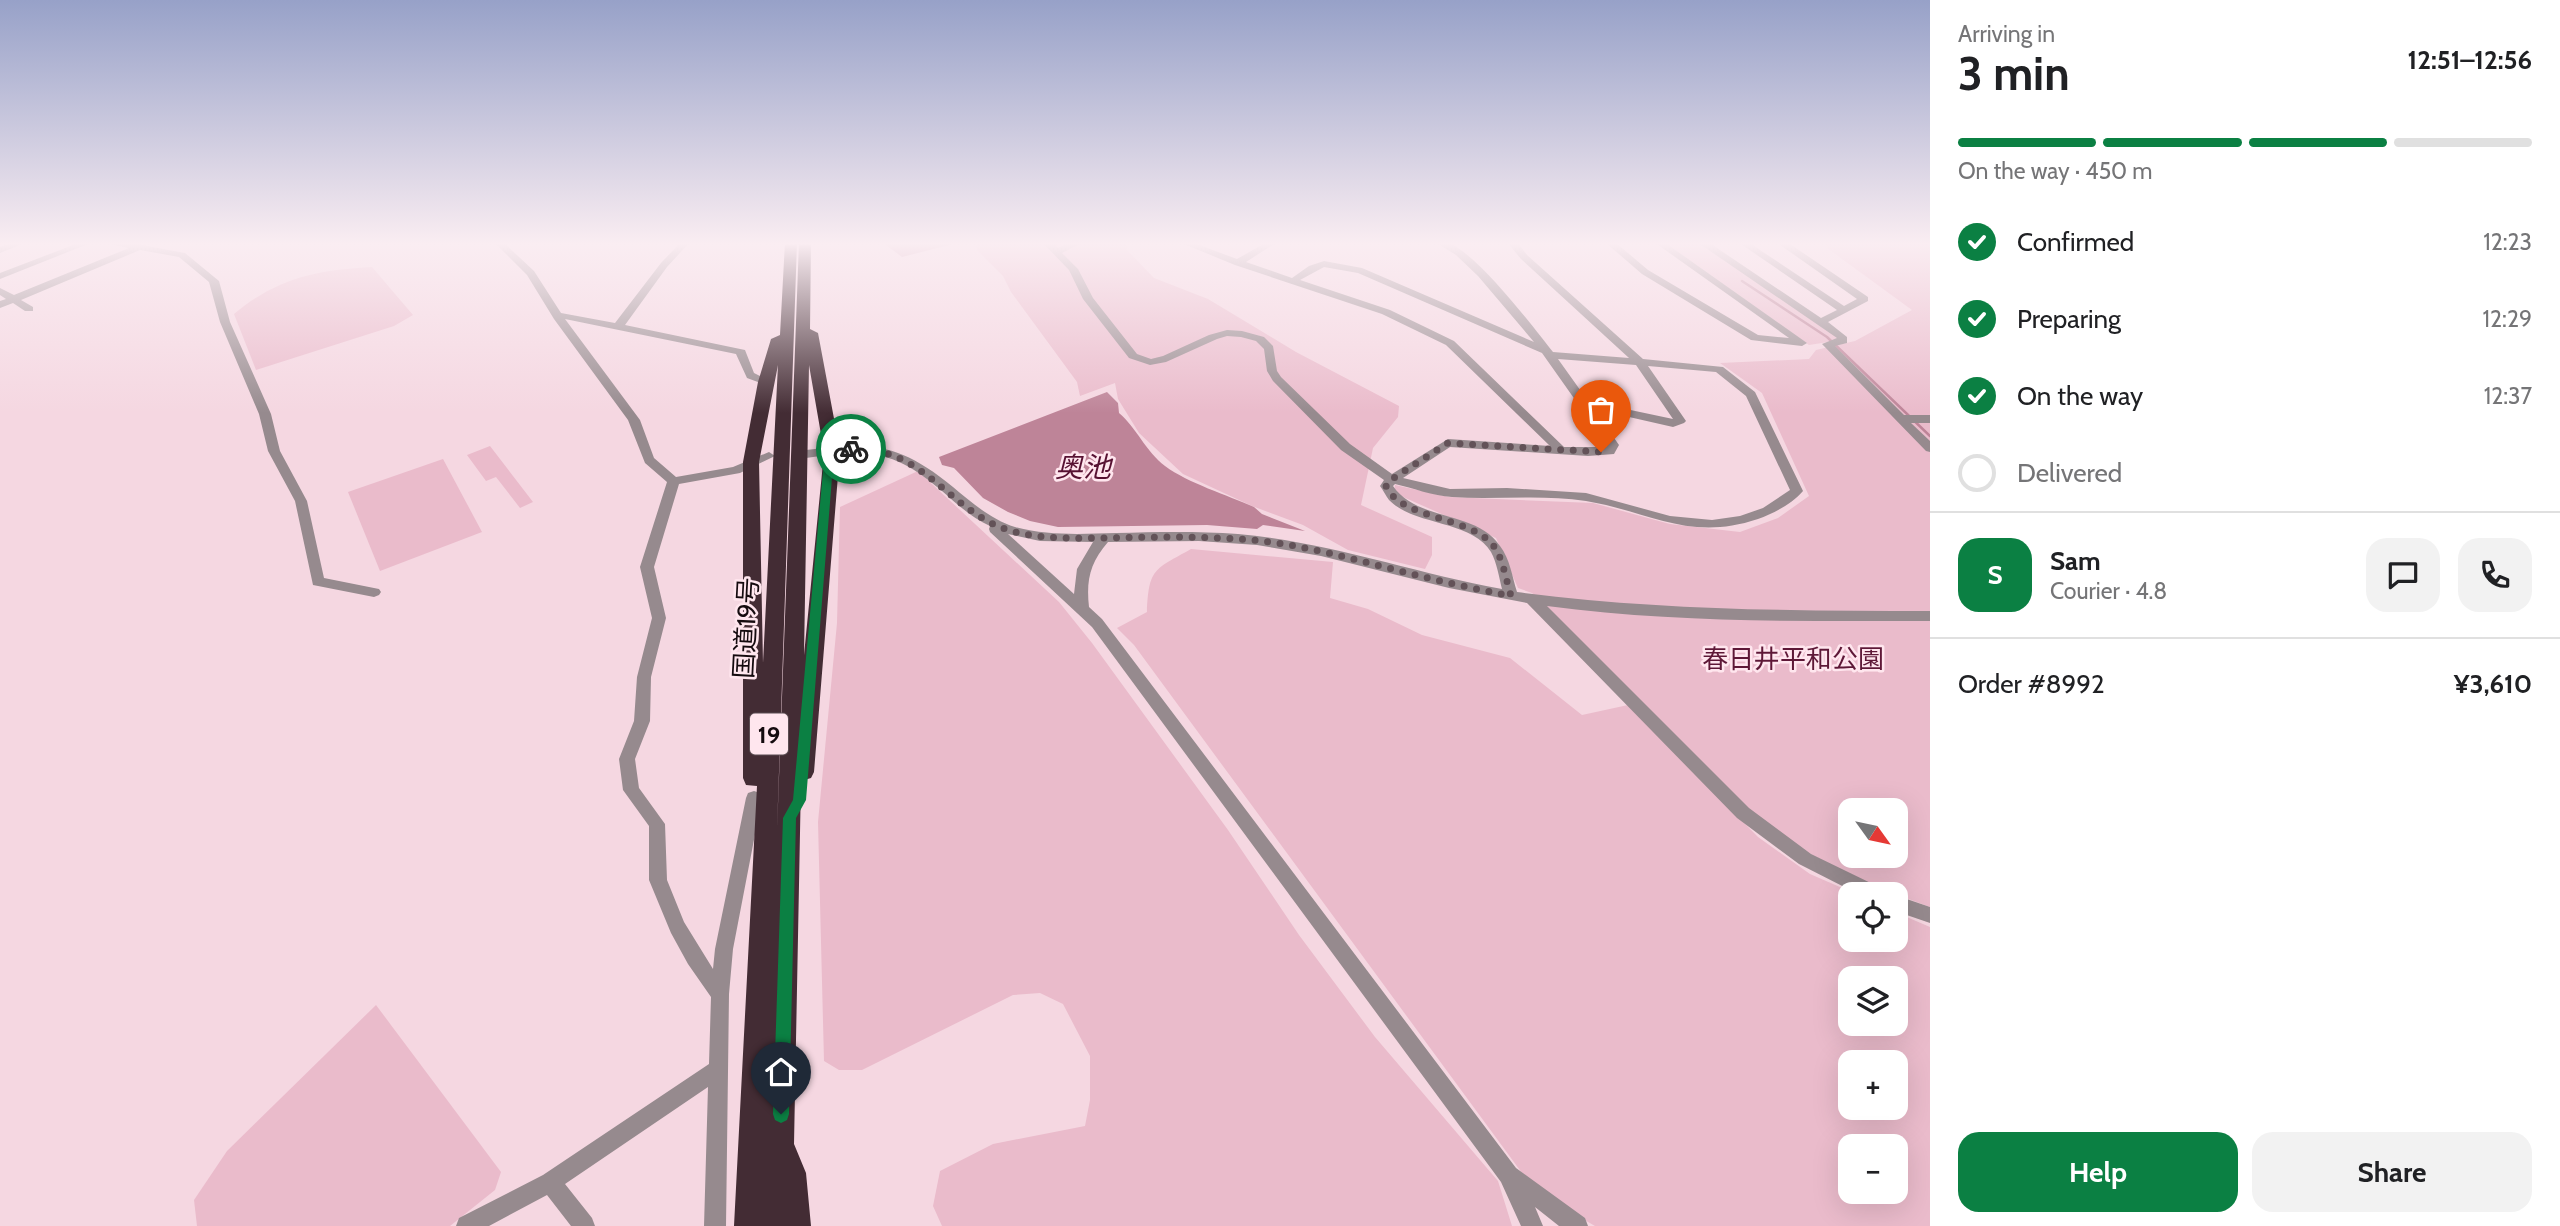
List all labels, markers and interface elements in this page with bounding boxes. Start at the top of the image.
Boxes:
text: Arriving in [1958,20,2055,48]
text: 12:51–12:56 [2408,44,2532,76]
text: 3 min [1958,46,2070,102]
text: On the way · 450 m [1958,157,2153,185]
icon: check [1958,223,1996,261]
text: Confirmed [2017,226,2134,258]
text: 12:23 [2483,228,2532,256]
icon: check [1958,300,1996,338]
text: Preparing [2017,303,2121,335]
text: 12:29 [2483,305,2532,333]
icon: check [1958,377,1996,415]
pin [1571,380,1631,452]
text: On the way [2017,380,2143,412]
text: 12:37 [2484,382,2532,410]
icon: bag [1582,391,1620,429]
courier [816,414,886,484]
icon: bike [832,430,870,468]
water label: 奥池 [1055,450,1114,484]
text: Delivered [2017,457,2122,489]
button: chat [2366,538,2440,612]
button: phone [2458,538,2532,612]
text: Sam [2050,545,2101,577]
text: S [1987,559,2003,591]
street label: 国道19号 [727,577,765,679]
text: Courier · 4.8 [2050,577,2167,605]
park label: 春日井平和公園 [1702,643,1884,675]
text: Order #8992 [1958,668,2105,700]
text: ¥3,610 [2454,668,2532,700]
road number: 19 [750,714,788,754]
north arrow [1838,798,1908,868]
map controls [1838,798,1908,1204]
button: locate [1838,882,1908,952]
button: layers [1838,966,1908,1036]
pin [751,1042,811,1114]
button: + [1838,1050,1908,1120]
icon: home [762,1053,800,1091]
button: Help [1958,1132,2238,1212]
button: Share [2252,1132,2532,1212]
button: − [1838,1134,1908,1204]

